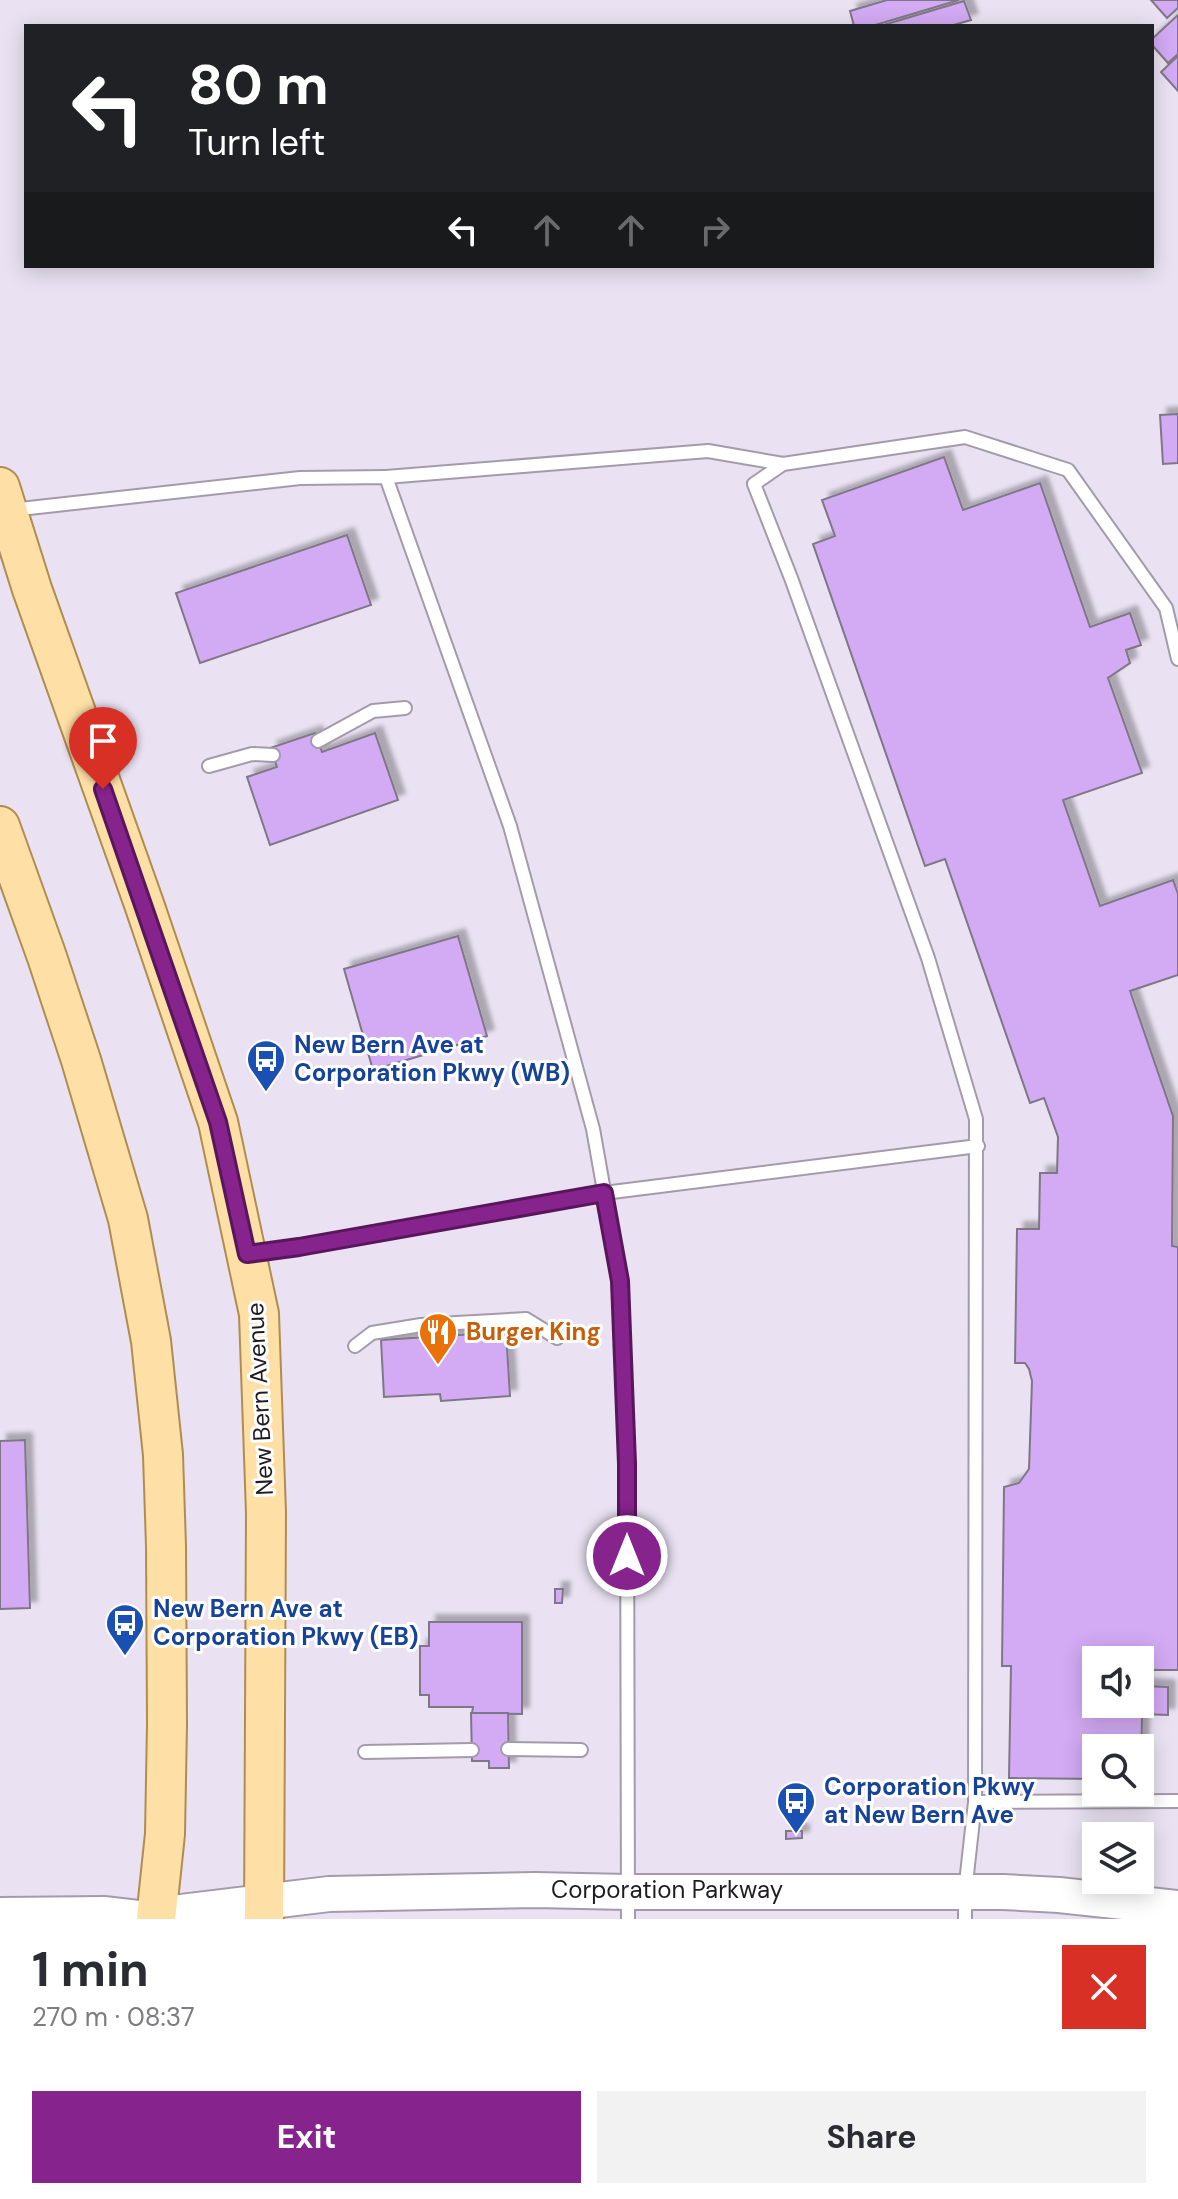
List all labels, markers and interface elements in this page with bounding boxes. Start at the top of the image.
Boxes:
text: 80 m [188,48,329,121]
icon: left [56,56,160,160]
text: Turn left [188,119,325,166]
icon: left [441,208,485,252]
icon: ahead [525,208,569,252]
icon: ahead [609,208,653,252]
icon: right [693,208,737,252]
pin [69,707,137,789]
icon: arrive [81,719,125,763]
place label: New Bern Ave at Corporation Pkwy (WB) [294,1029,570,1088]
bus stop icon: New Bern Ave at Corporation Pkwy (WB) [245,1038,287,1093]
street label: New Bern Avenue [239,1302,280,1496]
restaurant icon: Burger King [417,1311,459,1366]
place label: Burger King [466,1316,601,1347]
position arrow [585,1514,669,1598]
place label: New Bern Ave at Corporation Pkwy (EB) [153,1593,419,1652]
bus stop icon: New Bern Ave at Corporation Pkwy (EB) [104,1602,146,1657]
map controls [1082,1646,1154,1894]
button: sound [1082,1646,1154,1718]
button: search [1082,1734,1154,1806]
place label: Corporation Pkwy at New Bern Ave [824,1771,1036,1830]
bus stop icon: Corporation Pkwy at New Bern Ave [775,1780,817,1835]
button: layers [1082,1822,1154,1894]
street label: Corporation Parkway [551,1874,783,1905]
text: 1 min [32,1938,149,2001]
button: close [1062,1945,1146,2029]
text: 270 m · 08:37 [32,2000,195,2034]
button: Exit [32,2091,581,2183]
button: Share [597,2091,1146,2183]

